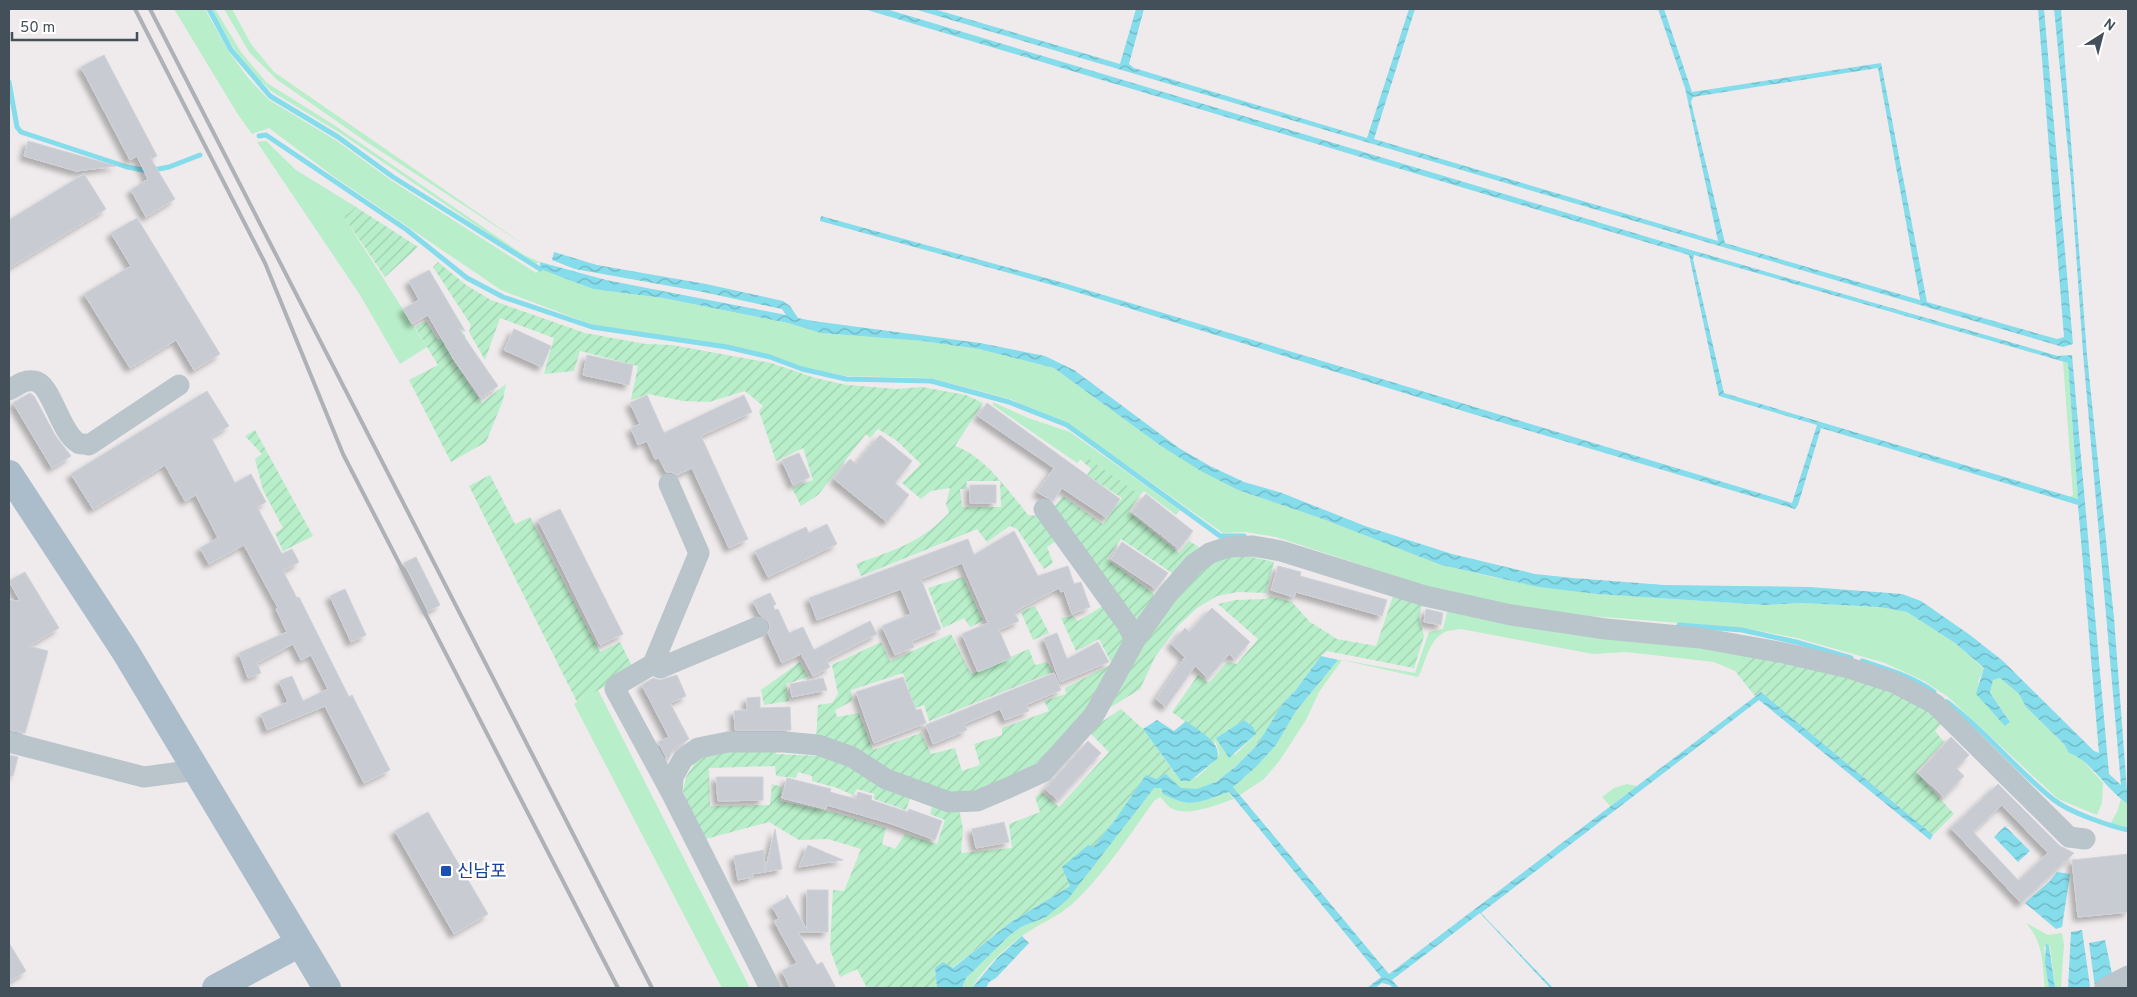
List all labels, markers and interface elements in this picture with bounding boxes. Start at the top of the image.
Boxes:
scale bar [12,10,138,42]
north arrow [2077,10,2127,60]
text: N [2100,16,2118,36]
text: 50 m [20,19,55,38]
place label: 신남포 [457,861,507,884]
marker: 신남포 [439,864,453,878]

